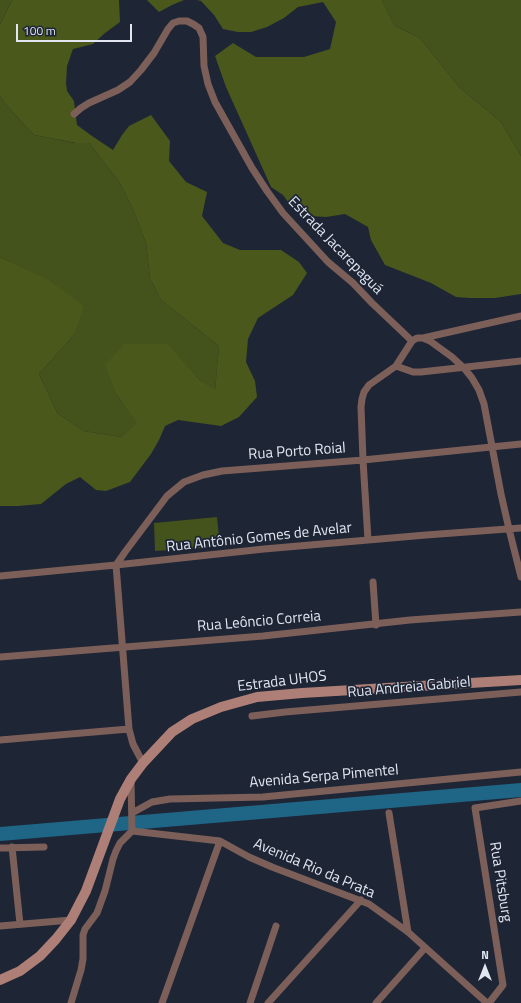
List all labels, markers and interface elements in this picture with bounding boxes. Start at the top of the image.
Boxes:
scale bar [18,16,134,42]
text: 100 m [23,21,56,40]
street label: Estrada Jacarepaguá [284,193,386,299]
street label: Rua Porto Roial [248,440,346,464]
street label: Rua Antônio Gomes de Avelar [165,519,353,557]
street label: Rua Leôncio Correia [196,608,322,636]
street label: Estrada UHOS [236,668,328,696]
street label: Rua Andreia Gabriel [347,674,471,702]
street label: Avenida Serpa Pimentel [249,762,399,792]
street label: Avenida Rio da Prata [251,835,377,903]
street label: Rua Pitsburg [485,841,515,923]
north arrow [465,947,505,987]
text: N [481,947,489,963]

